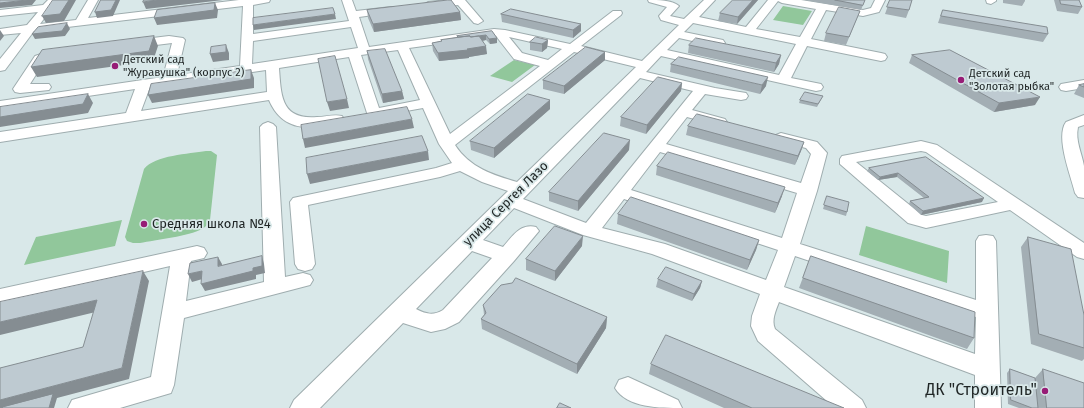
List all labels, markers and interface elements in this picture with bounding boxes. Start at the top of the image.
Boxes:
place label: Детский сад "Журавушка" (корпус 2) [123,53,244,79]
marker: Детский сад "Журавушка" (корпус 2) [110,61,120,71]
place label: Детский сад "Золотая рыбка" [969,67,1054,93]
marker: Детский сад "Золотая рыбка" [956,75,966,85]
street label: улица Сергея Лазо [460,158,552,250]
place label: Средняя школа №4 [152,216,271,232]
marker: Средняя школа №4 [139,219,149,229]
place label: ДК "Строитель" [925,381,1037,401]
marker: ДК "Строитель" [1040,386,1050,396]

